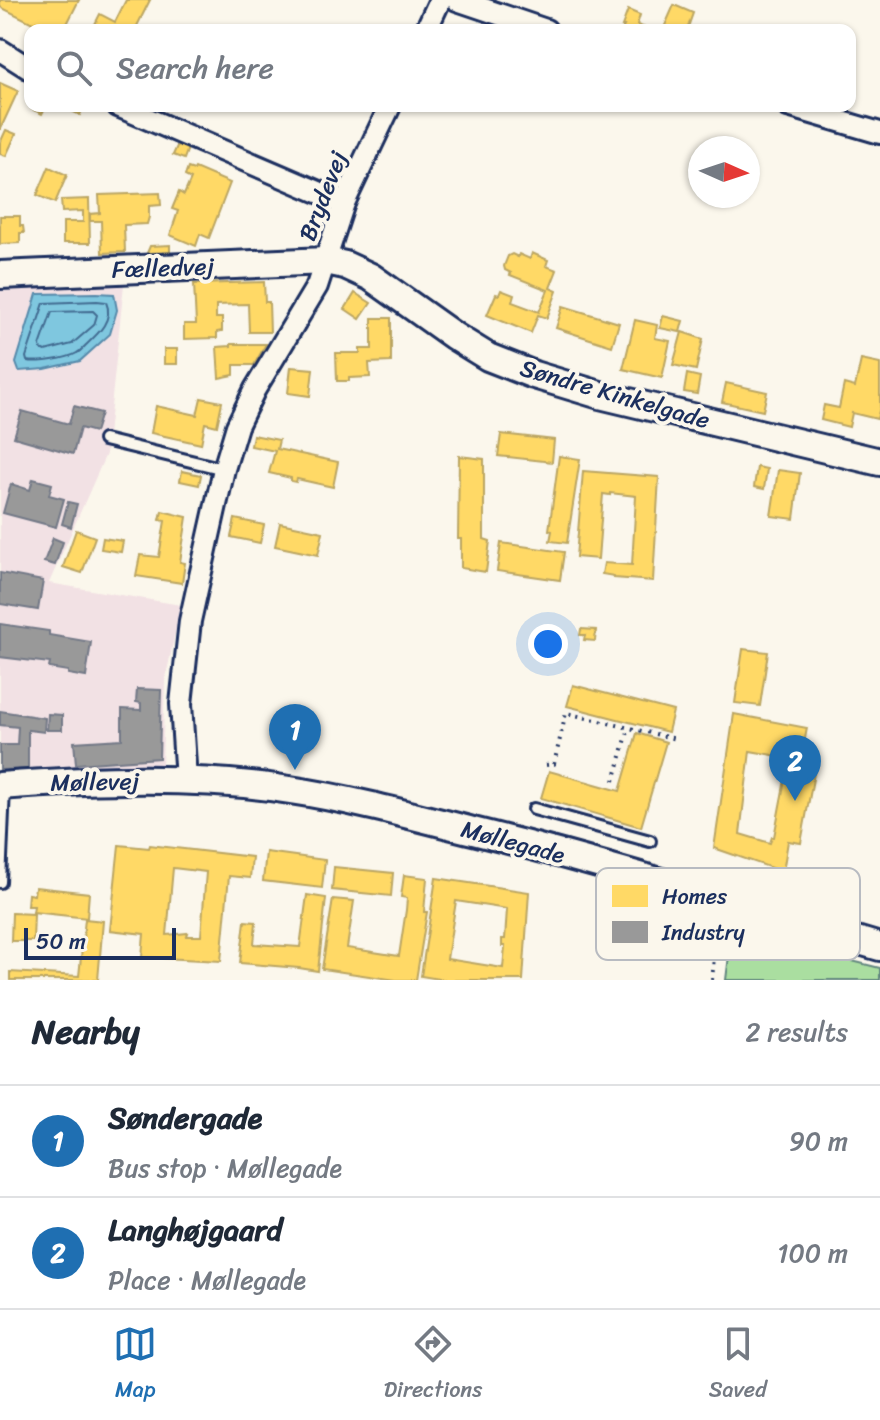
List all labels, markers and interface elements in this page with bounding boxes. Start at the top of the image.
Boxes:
search box [24,24,856,112]
text: Search here [116,41,274,95]
icon: search [52,46,96,90]
north arrow [688,136,760,208]
street label: Brydevej [287,145,359,247]
street label: Fælledvej [111,245,215,291]
street label: Søndre Kinkelgade [515,347,715,441]
your location [528,624,568,664]
pin: 1 [269,704,321,770]
pin: 2 [769,735,821,801]
street label: Møllevej [50,760,140,804]
street label: Møllegade [456,808,570,876]
legend [596,868,860,960]
text: Homes [662,877,728,916]
text: Industry [661,913,746,952]
text: 50 m [36,922,86,961]
scale bar [24,924,176,960]
text: Nearby [32,1002,140,1062]
text: 2 results [746,1009,848,1055]
text: Søndergade [108,1091,262,1145]
text: 1 [52,1118,64,1164]
text: 90 m [789,1118,848,1164]
text: Bus stop · Møllegade [108,1145,342,1191]
text: Langhøjgaard [108,1203,282,1257]
text: 2 [50,1230,66,1276]
text: 100 m [777,1230,848,1276]
text: Place · Møllegade [108,1257,306,1303]
tab: Map [113,1322,157,1409]
tab: Directions [384,1322,482,1409]
tab: Saved [709,1322,767,1409]

